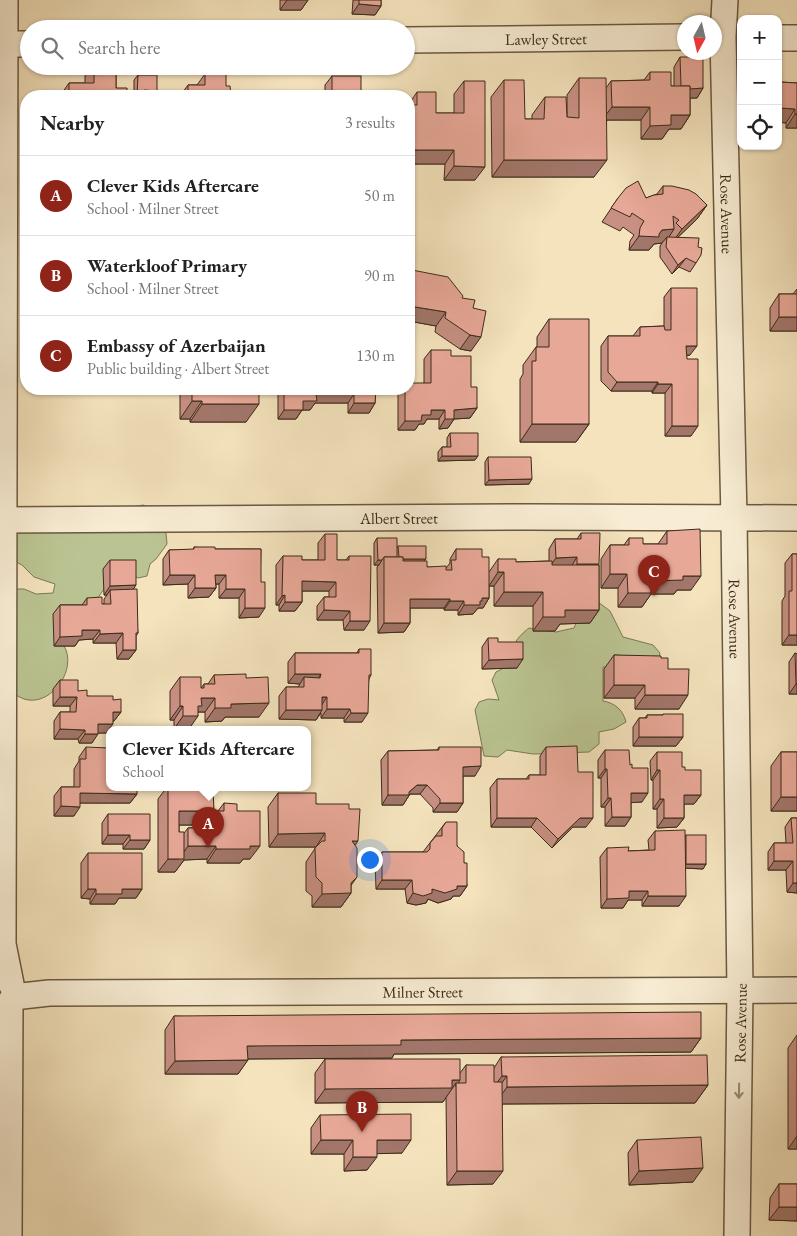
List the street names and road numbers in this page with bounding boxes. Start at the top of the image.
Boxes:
street label: Lawley Street [505,28,587,50]
street label: Rose Avenue [715,174,738,254]
street label: Albert Street [359,508,438,529]
street label: Rose Avenue [724,579,746,659]
street label: Milner Street [382,981,463,1003]
street label: Rose Avenue [729,983,752,1063]

